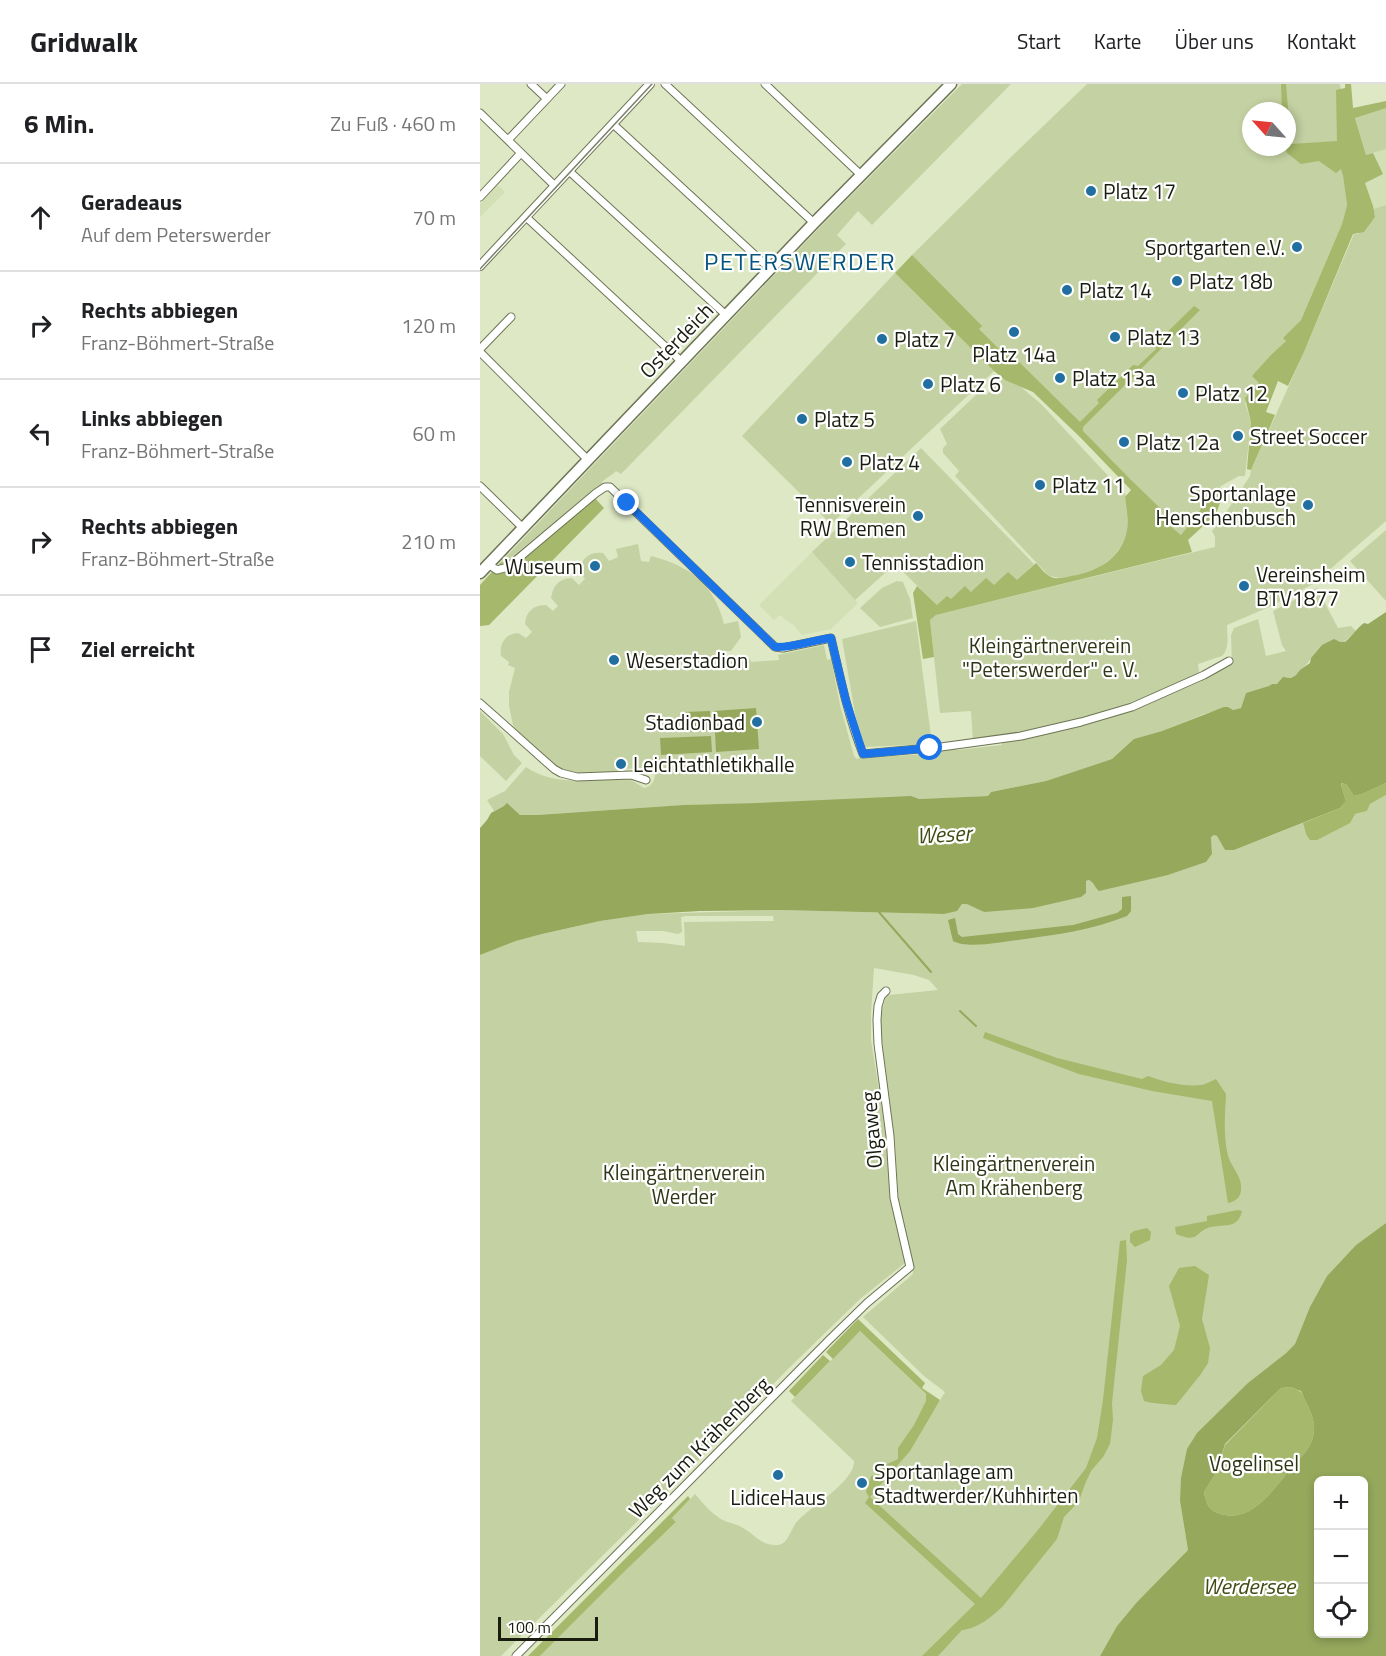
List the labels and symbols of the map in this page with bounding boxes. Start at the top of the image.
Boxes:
north arrow [1242,102,1296,156]
place label: Platz 17 [1103,175,1176,207]
marker: Platz 17 [1084,184,1098,198]
place label: Sportgarten e.V. [1145,231,1285,263]
marker: Sportgarten e.V. [1290,240,1304,254]
district label: PETERSWERDER [704,243,896,279]
place label: Platz 18b [1189,265,1273,297]
place label: Platz 14 [1079,274,1152,306]
marker: Platz 18b [1170,274,1184,288]
marker: Platz 14 [1060,283,1074,297]
street label: Osterdeich [631,295,721,385]
place label: Platz 13 [1127,321,1200,353]
place label: Platz 7 [894,323,955,355]
marker: Platz 14a [1007,325,1021,339]
marker: Platz 13 [1108,330,1122,344]
marker: Platz 7 [875,332,889,346]
place label: Platz 14a [972,338,1056,370]
place label: Platz 13a [1072,362,1156,394]
place label: Platz 6 [940,368,1001,400]
marker: Platz 13a [1053,371,1067,385]
marker: Platz 6 [921,377,935,391]
place label: Platz 12 [1195,377,1268,409]
marker: Platz 12 [1176,386,1190,400]
place label: Platz 5 [814,403,875,435]
marker: Platz 5 [795,412,809,426]
place label: Street Soccer [1250,420,1367,452]
place label: Platz 12a [1136,426,1220,458]
marker: Street Soccer [1231,429,1245,443]
marker: Platz 12a [1117,435,1131,449]
place label: Platz 4 [859,446,920,478]
marker: Platz 4 [840,455,854,469]
place label: Platz 11 [1052,469,1125,501]
place label: Sportanlage Henschenbusch [1156,477,1296,533]
marker: Platz 11 [1033,478,1047,492]
place label: Tennisverein RW Bremen [795,488,906,544]
route end [613,489,639,515]
marker: Sportanlage Henschenbusch [1301,498,1315,512]
marker: Tennisverein RW Bremen [911,509,925,523]
place label: Tennisstadion [862,546,984,578]
place label: Wuseum [504,550,583,582]
marker: Tennisstadion [843,555,857,569]
place label: Vereinsheim BTV1877 [1256,558,1366,614]
marker: Wuseum [588,559,602,573]
marker: Vereinsheim BTV1877 [1237,579,1251,593]
park label: Kleingärtnerverein "Peterswerder" e. V. [962,629,1138,685]
place label: Weserstadion [626,644,748,676]
marker: Weserstadion [607,653,621,667]
place label: Stadionbad [645,706,745,738]
marker: Stadionbad [750,715,764,729]
route start [916,734,942,760]
place label: Leichtathletikhalle [633,748,795,780]
marker: Leichtathletikhalle [614,757,628,771]
water label: Weser [916,815,975,852]
street label: Olgaweg [852,1090,890,1170]
park label: Kleingärtnerverein Am Krähenberg [933,1147,1095,1203]
park label: Kleingärtnerverein Werder [603,1156,765,1212]
street label: Weg zum Krähenberg [621,1369,777,1525]
park label: Vogelinsel [1209,1447,1299,1479]
place label: Sportanlage am Stadtwerder/Kuhhirten [874,1455,1078,1511]
marker: LidiceHaus [771,1468,785,1482]
marker: Sportanlage am Stadtwerder/Kuhhirten [855,1476,869,1490]
place label: LidiceHaus [730,1481,826,1513]
water label: Werdersee [1203,1569,1297,1603]
scale bar [498,1614,598,1642]

